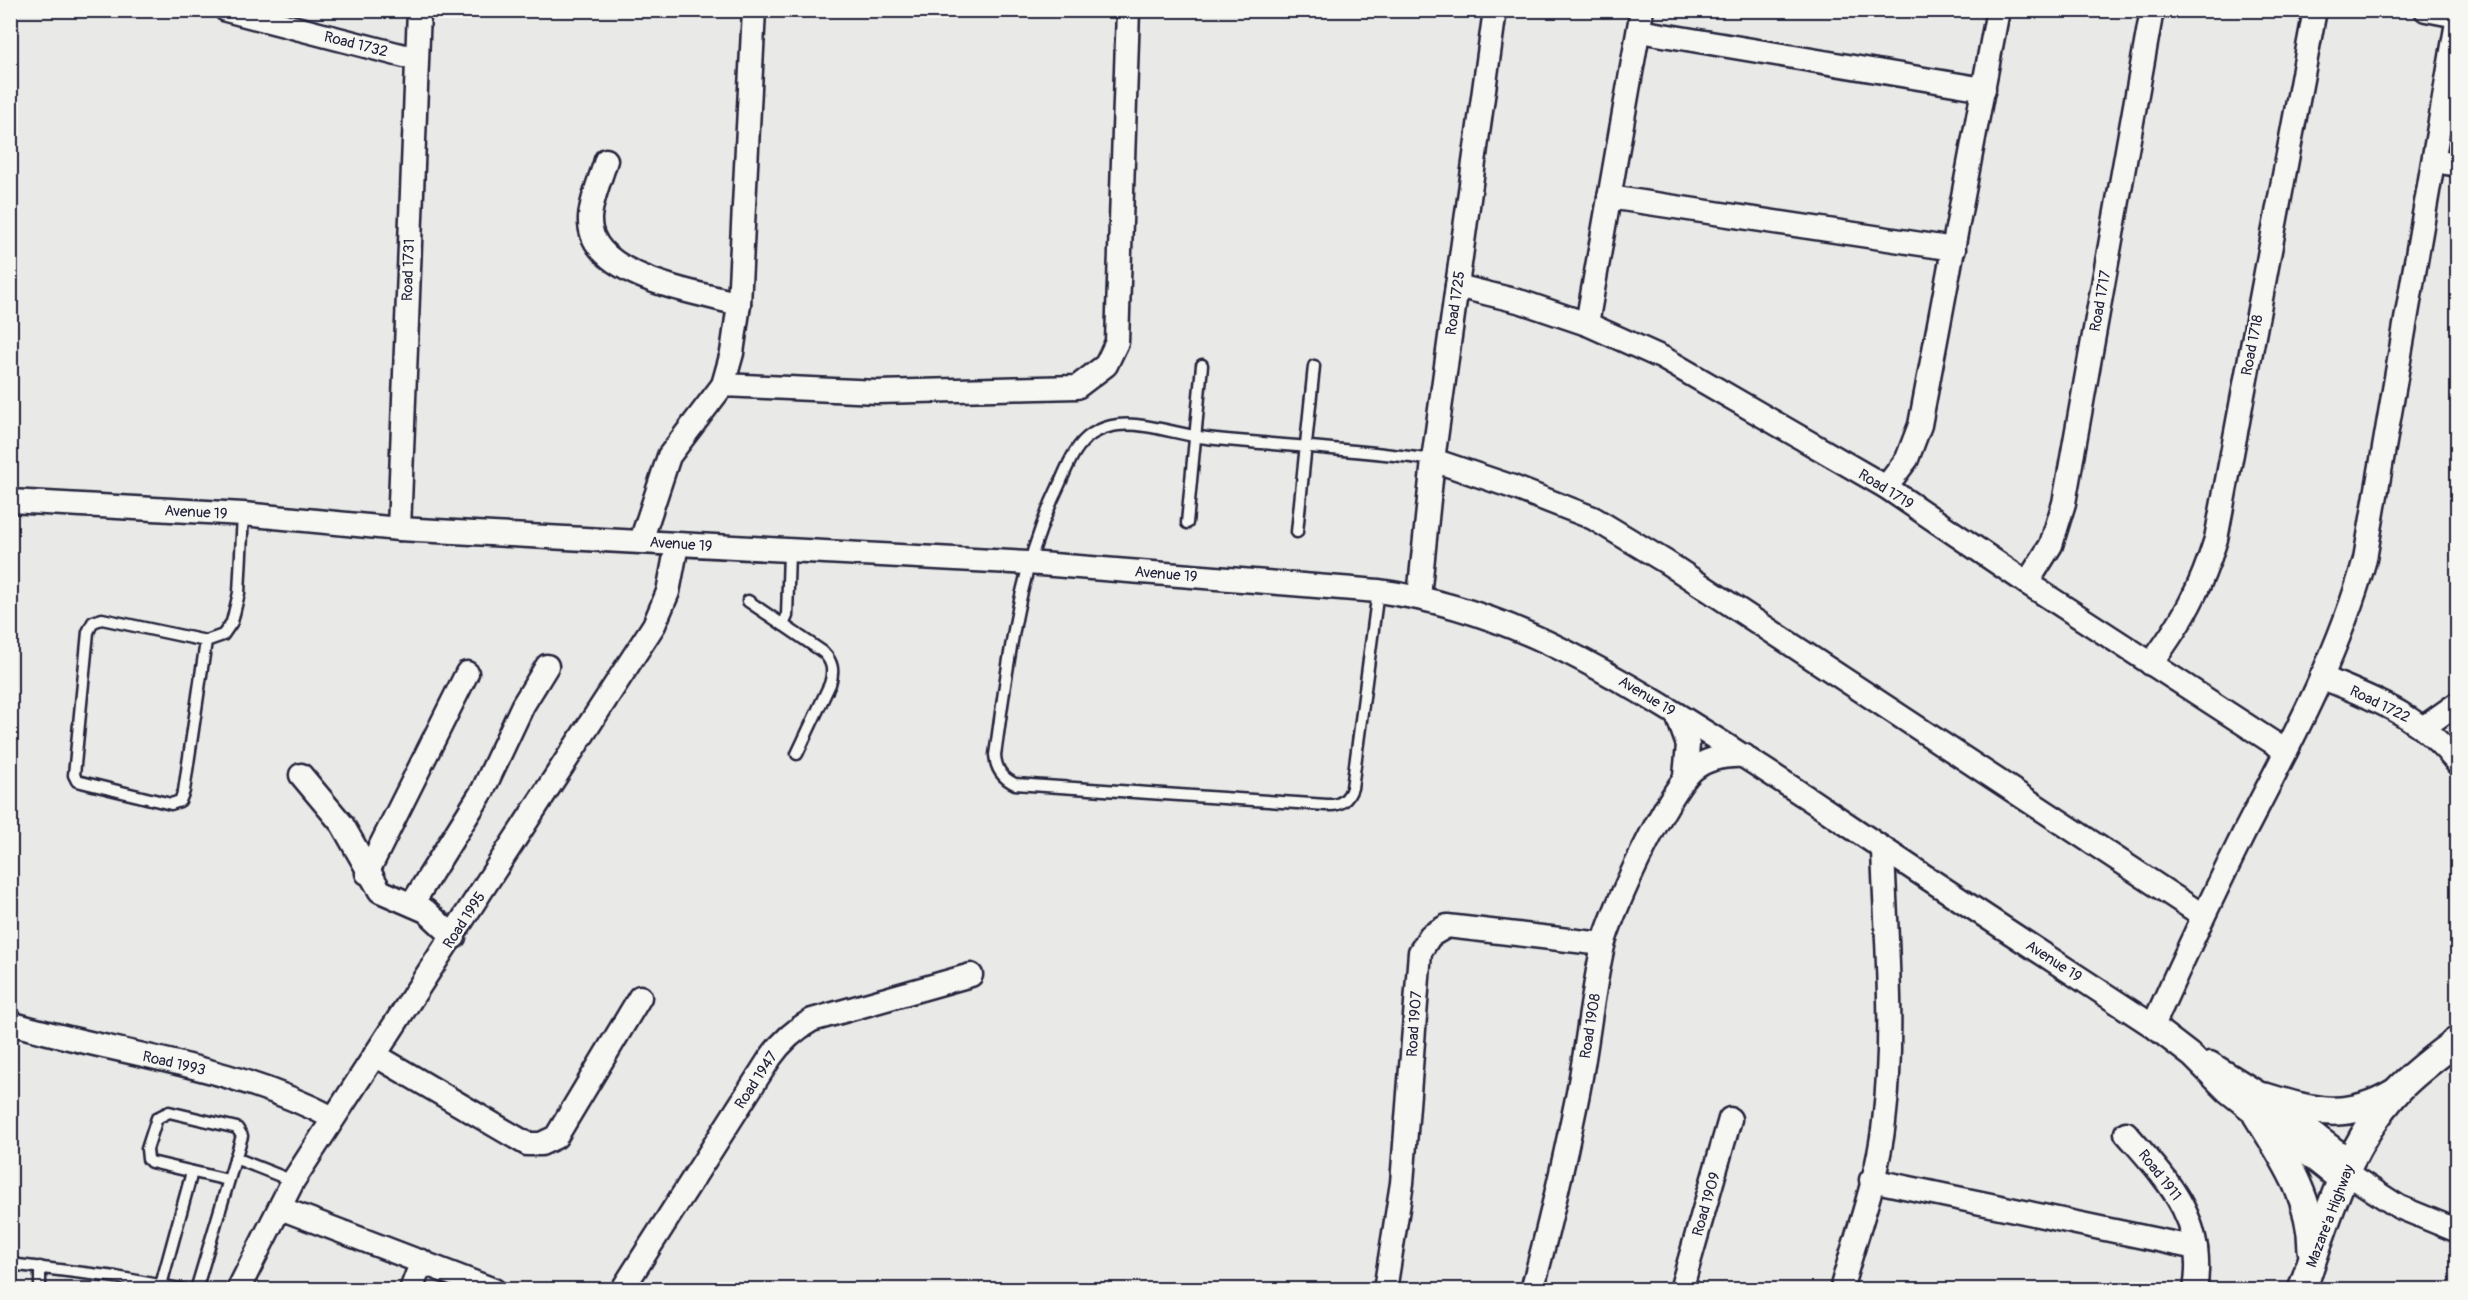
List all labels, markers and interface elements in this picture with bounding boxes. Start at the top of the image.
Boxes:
street label: Road 1732 [322,27,390,62]
street label: Road 1731 [398,239,419,302]
street label: Road 1717 [2086,269,2115,333]
street label: Road 1725 [1442,270,1469,336]
street label: Road 1718 [2237,313,2268,377]
street label: Road 1719 [1855,465,1917,514]
street label: Avenue 19 [164,501,228,524]
street label: Avenue 19 [649,533,713,556]
street label: Avenue 19 [1134,562,1198,587]
street label: Avenue 19 [1615,672,1679,721]
street label: Road 1722 [2346,682,2413,727]
street label: Road 1995 [439,888,490,952]
street label: Avenue 19 [2022,936,2085,987]
street label: Road 1907 [1403,990,1426,1058]
street label: Road 1908 [1576,992,1605,1060]
street label: Road 1993 [141,1047,207,1080]
street label: Road 1947 [731,1048,782,1113]
street label: Road 1911 [2134,1146,2185,1205]
street label: Mazare'a Highway [2302,1162,2359,1270]
street label: Road 1909 [1688,1170,1725,1238]

